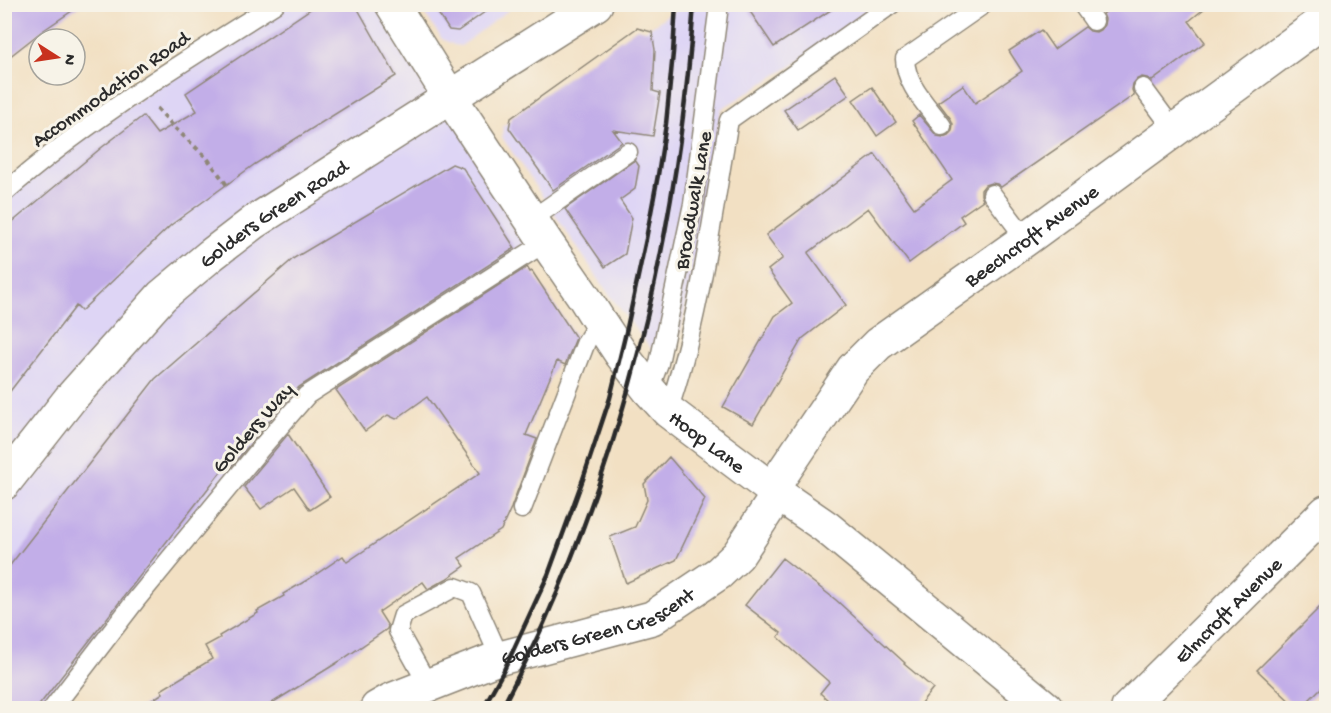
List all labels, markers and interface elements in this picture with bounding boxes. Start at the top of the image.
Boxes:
street label: Accommodation Road [28,26,197,155]
north arrow [27,27,87,87]
text: N [58,52,79,67]
street label: Broadwalk Lane [671,128,720,273]
street label: Golders Green Road [196,155,356,275]
street label: Beechcroft Avenue [960,180,1106,295]
street label: Golders Way [208,379,301,480]
street label: Hoop Lane [662,407,750,481]
street label: Elmcroft Avenue [1171,553,1290,671]
street label: Golders Green Crescent [499,583,702,673]

